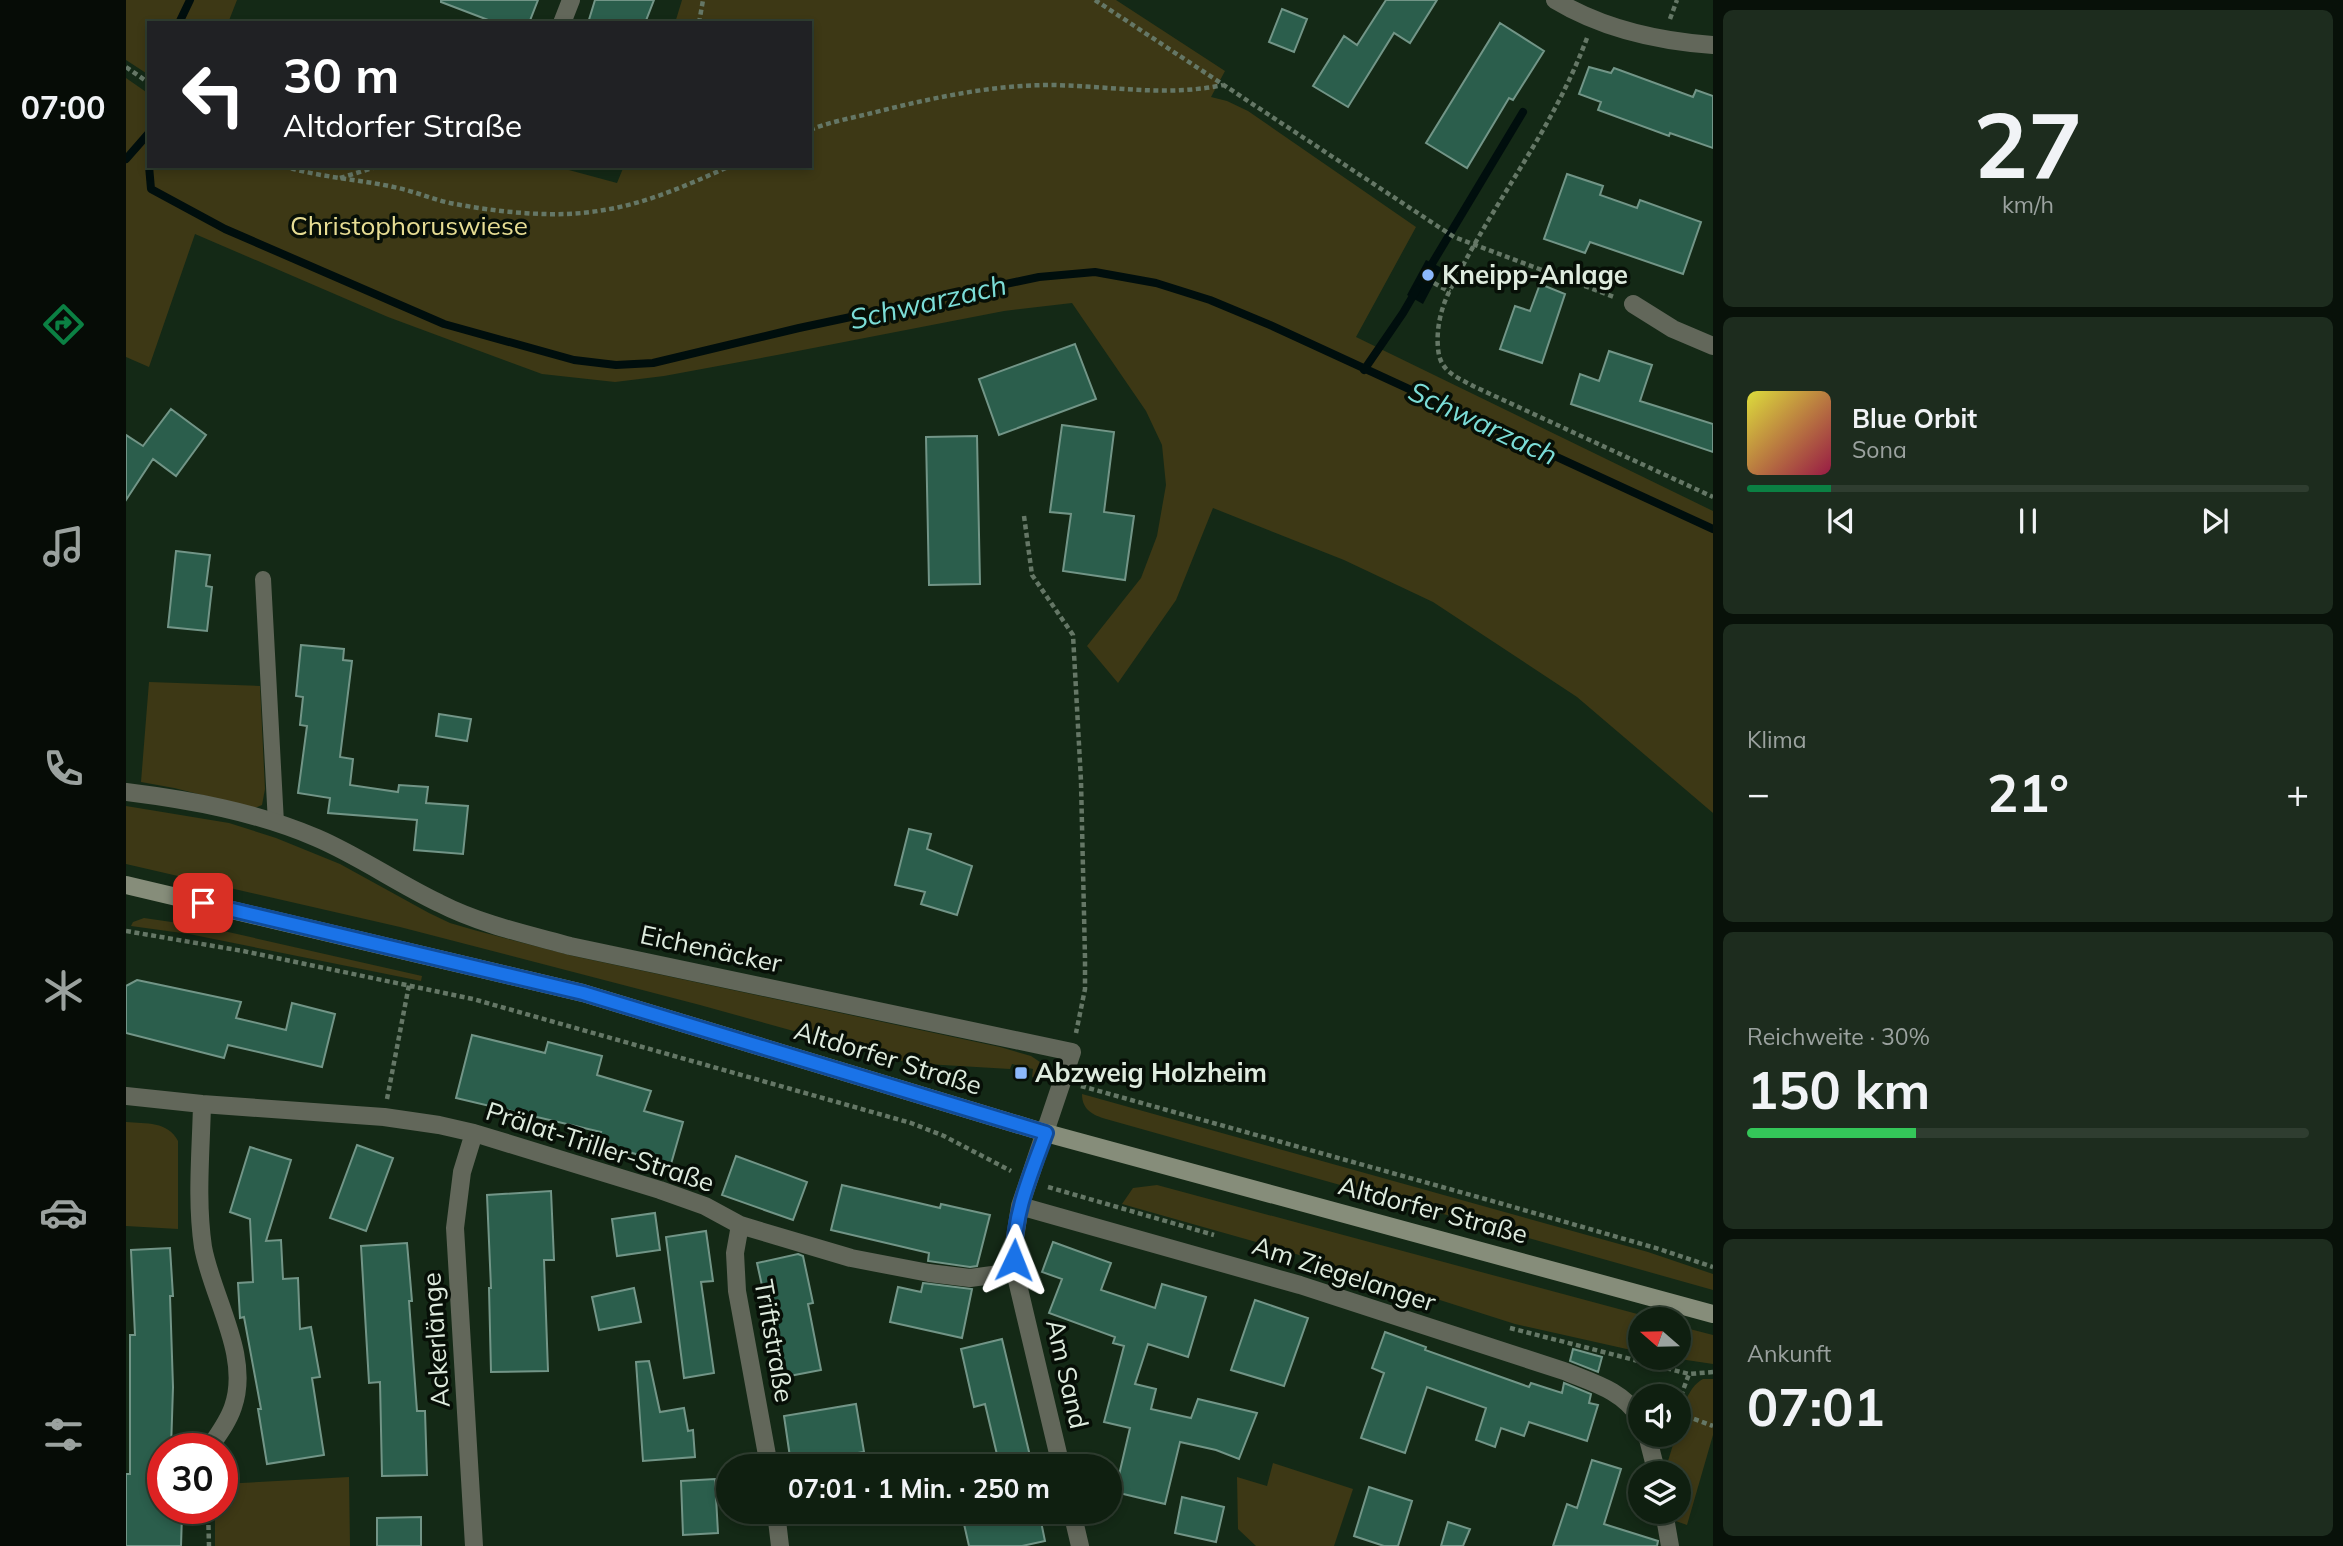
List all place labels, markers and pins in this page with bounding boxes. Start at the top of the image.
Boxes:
place label: Kneipp-Anlage [1442,258,1628,291]
marker: Kneipp-Anlage [1420,267,1436,283]
pin [173,873,233,933]
place label: Abzweig Holzheim [1035,1056,1267,1089]
marker: Abzweig Holzheim [1013,1065,1029,1081]

